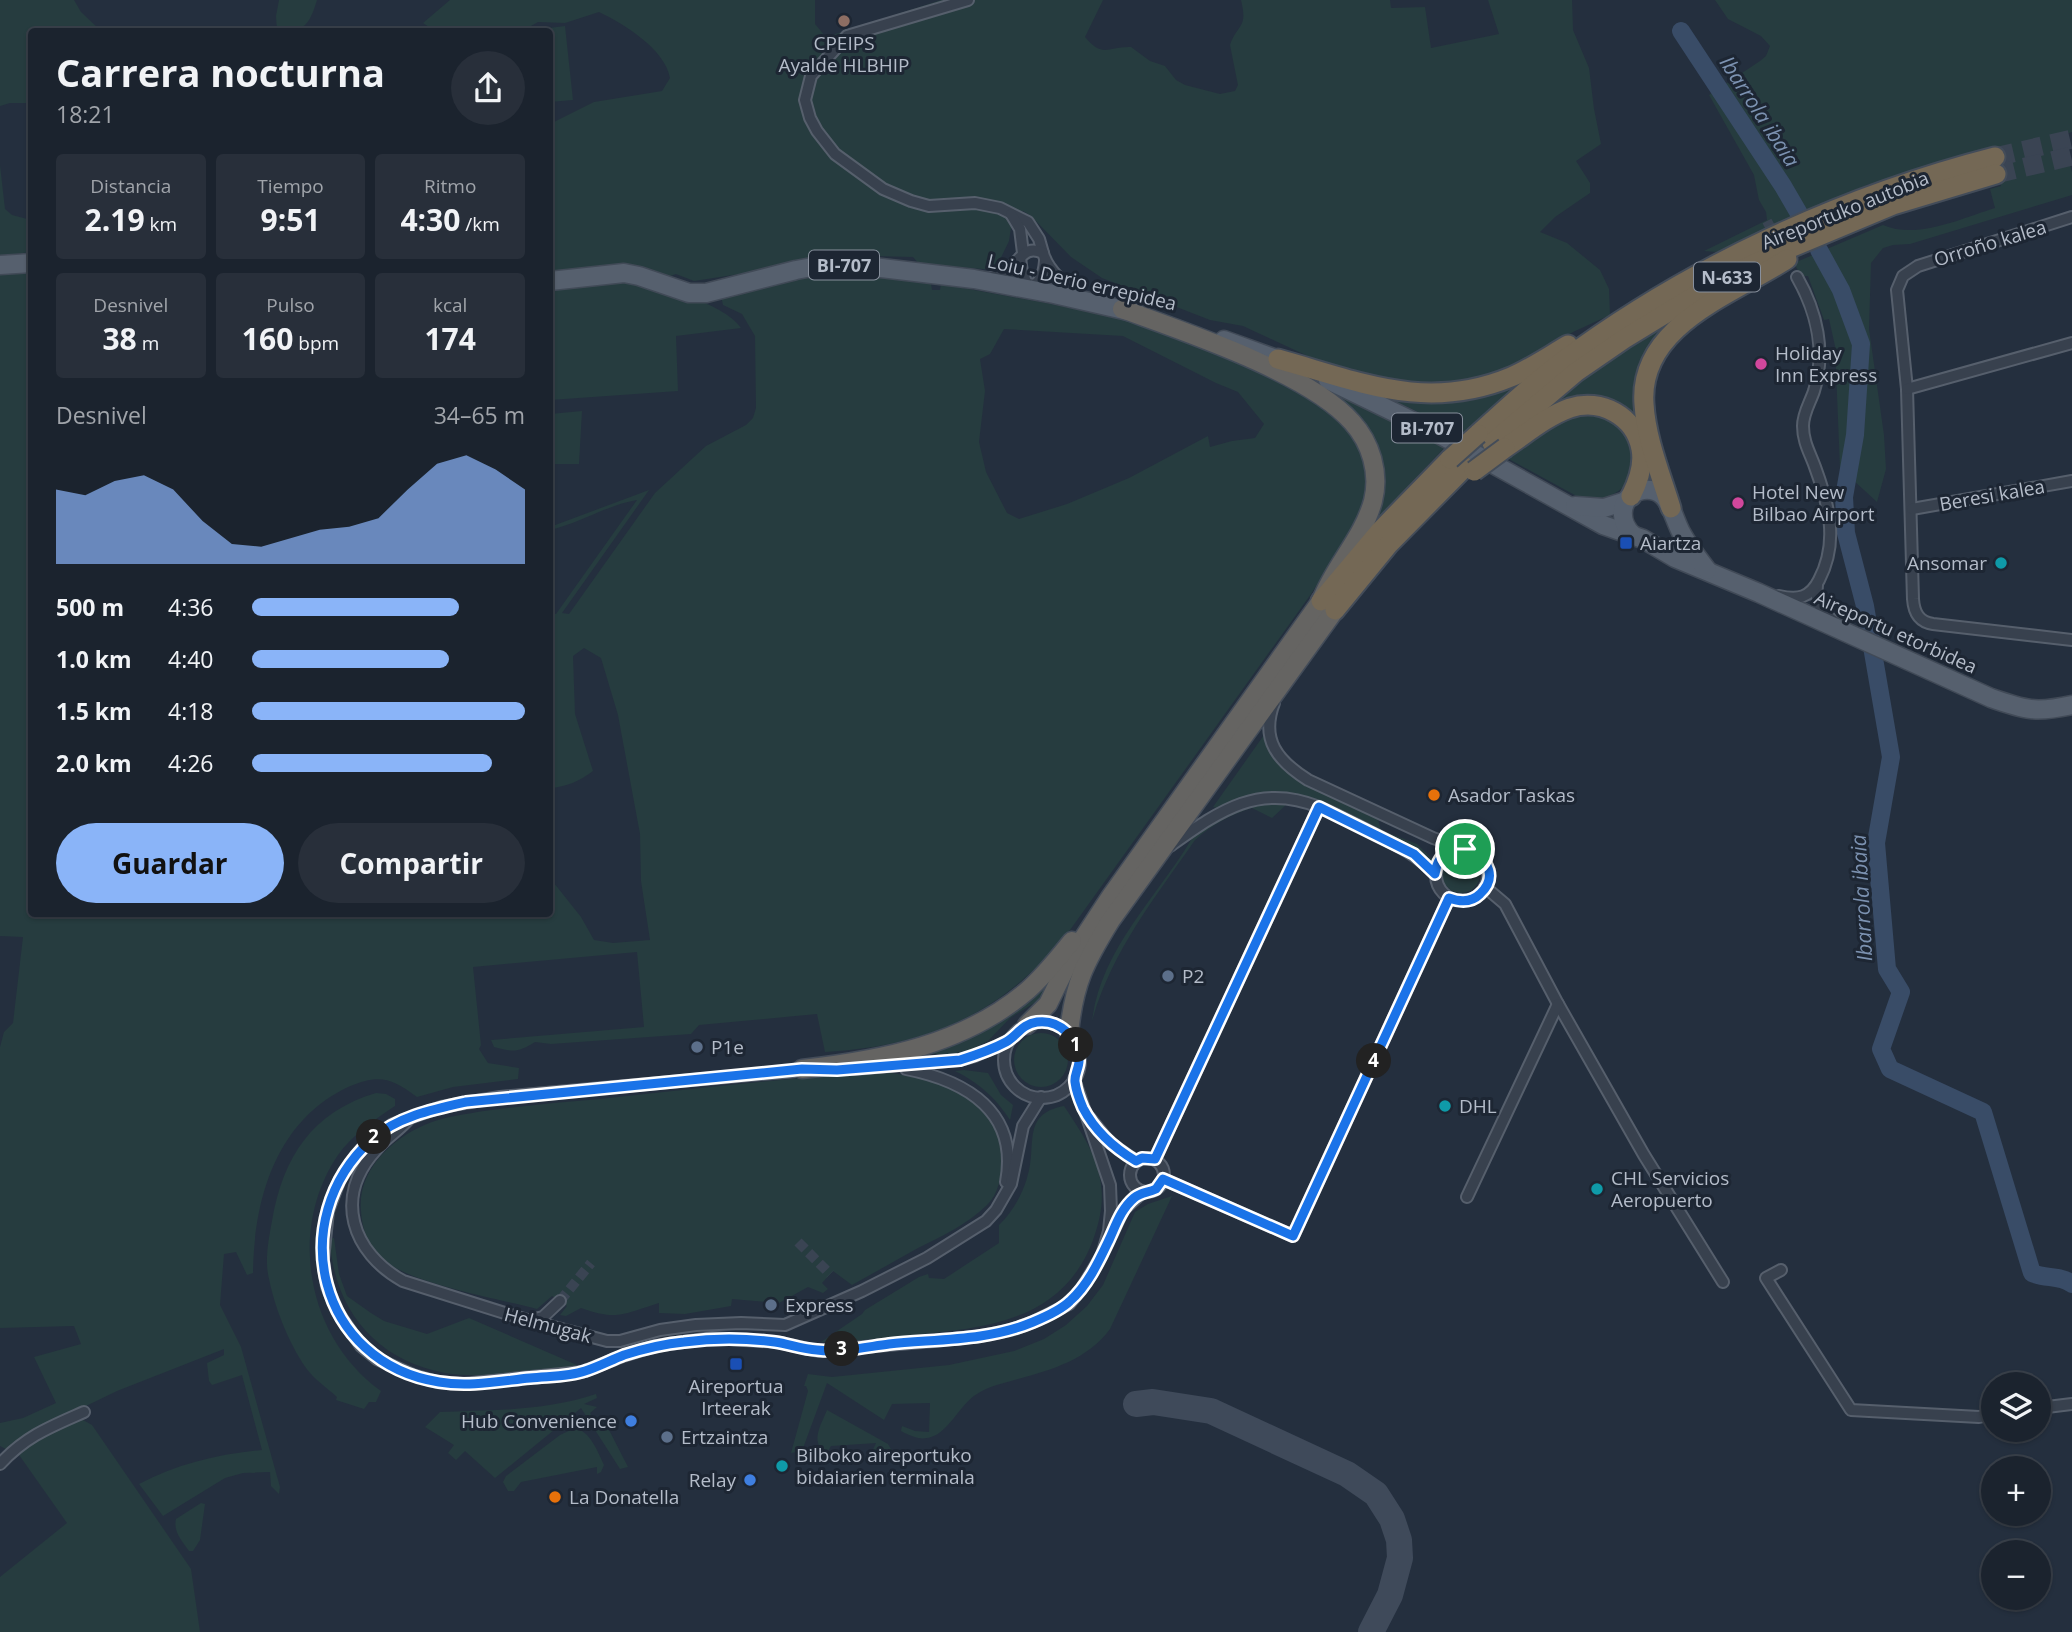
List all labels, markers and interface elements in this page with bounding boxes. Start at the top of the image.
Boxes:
marker: CPEIPS Ayalde HLBHIP [836,13,852,29]
place label: CPEIPS Ayalde HLBHIP [778,30,910,78]
text: Carrera nocturna [56,46,385,98]
water label: Ibarrola ibaia [1714,50,1806,172]
button: share [451,51,525,125]
text: 18:21 [56,98,115,130]
street label: Aireportuko autobia [1758,165,1932,255]
text: Distancia [90,173,171,199]
text: Tiempo [257,173,324,199]
text: Ritmo [424,173,476,199]
text: 2.19 [85,199,145,240]
text: 9:51 [260,199,321,240]
text: 4:30 [400,199,460,240]
text: km [145,211,177,237]
text: /km [460,211,500,237]
street label: Orroño kalea [1931,214,2049,272]
street label: Loiu - Derio errepidea [985,248,1179,316]
road number: BI-707 [809,250,879,279]
road number: N-633 [1694,262,1760,292]
text: Desnivel [93,292,168,318]
text: Pulso [266,292,315,318]
text: kcal [433,292,467,318]
text: 38 [102,318,137,359]
text: 160 [242,318,293,359]
text: 174 [424,318,476,359]
text: m [137,330,159,356]
text: bpm [293,330,339,356]
place label: Holiday Inn Express [1775,340,1877,388]
marker: Holiday Inn Express [1753,356,1769,372]
text: Desnivel [56,399,147,431]
text: 34–65 m [434,399,525,431]
road number: BI-707 [1392,414,1462,442]
street label: Beresi kalea [1937,473,2047,517]
place label: Hotel New Bilbao Airport [1752,479,1875,527]
marker: Hotel New Bilbao Airport [1730,495,1746,511]
place label: Aiartza [1640,530,1701,556]
marker: Aiartza [1618,535,1634,551]
place label: Ansomar [1907,550,1987,576]
marker: Ansomar [1993,555,2009,571]
street label: Aireportu etorbidea [1811,584,1981,680]
text: 500 m [56,591,124,623]
text: 4:36 [168,591,214,623]
text: 1.0 km [56,643,132,675]
text: 4:40 [168,643,214,675]
text: 1.5 km [56,695,132,727]
text: 4:18 [168,695,214,727]
text: 2.0 km [56,747,132,779]
text: 4:26 [168,747,214,779]
place label: Asador Taskas [1448,782,1575,808]
marker: Asador Taskas [1426,787,1442,803]
pin [1435,819,1495,879]
button: Guardar [56,823,284,903]
button: Compartir [298,823,525,903]
icon: arrive [1446,830,1484,868]
water label: Ibarrola ibaia [1844,834,1878,962]
place label: P2 [1182,963,1204,989]
marker: P2 [1160,968,1176,984]
pin: 1 [1058,1028,1094,1062]
text: 1 [1070,1031,1081,1057]
place label: P1e [711,1034,744,1060]
marker: P1e [689,1039,705,1055]
pin: 4 [1356,1044,1392,1078]
text: 4 [1368,1047,1379,1073]
place label: DHL [1459,1093,1497,1119]
marker: DHL [1437,1098,1453,1114]
pin: 2 [356,1120,392,1154]
text: 2 [368,1123,379,1149]
place label: CHL Servicios Aeropuerto [1611,1165,1729,1213]
marker: CHL Servicios Aeropuerto [1589,1181,1605,1197]
place label: Express [785,1292,854,1318]
marker: Express [763,1297,779,1313]
street label: Helmugak [501,1301,595,1349]
pin: 3 [824,1332,860,1366]
text: 3 [836,1335,847,1361]
marker: Aireportua Irteerak [728,1356,744,1372]
map controls [1981,1372,2051,1610]
button: layers [1981,1372,2051,1442]
place label: Aireportua Irteerak [688,1373,784,1421]
place label: Hub Convenience [461,1408,617,1434]
marker: Hub Convenience [623,1413,639,1429]
place label: Ertzaintza [681,1424,768,1450]
marker: Ertzaintza [659,1429,675,1445]
place label: Bilboko aireportuko bidaiarien terminala [796,1442,975,1490]
button: + [1981,1456,2051,1526]
marker: Bilboko aireportuko bidaiarien terminala [774,1458,790,1474]
place label: Relay [689,1467,736,1493]
marker: Relay [742,1472,758,1488]
place label: La Donatella [569,1484,679,1510]
marker: La Donatella [547,1489,563,1505]
button: − [1981,1540,2051,1610]

